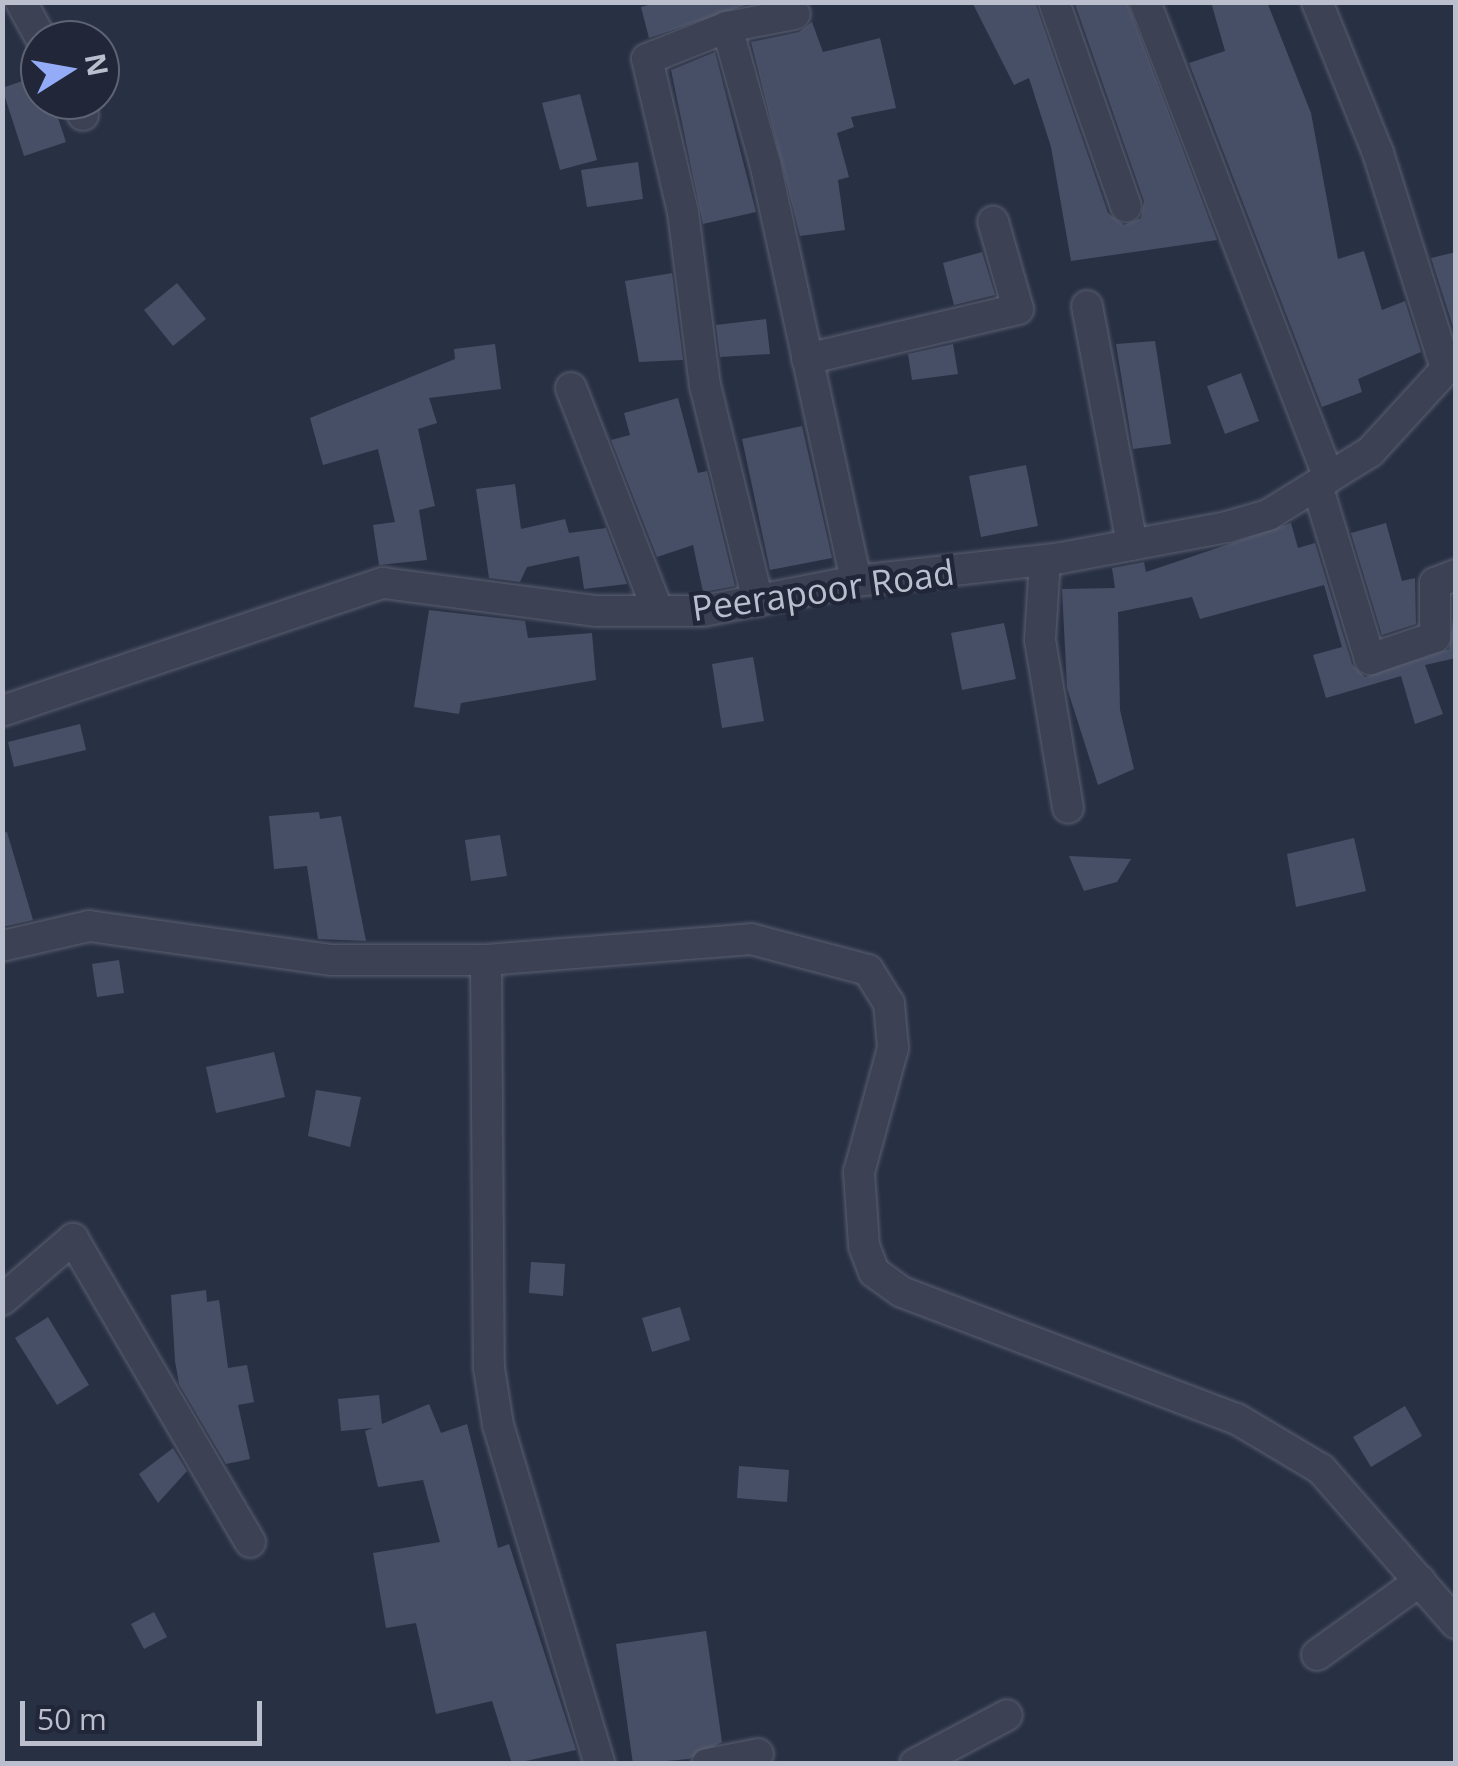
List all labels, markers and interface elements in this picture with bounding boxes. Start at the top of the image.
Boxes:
north arrow [20,20,120,120]
text: N [77,50,118,79]
street label: Peerapoor Road [689,551,957,629]
scale bar [25,1681,268,1743]
text: 50 m [37,1698,107,1739]

